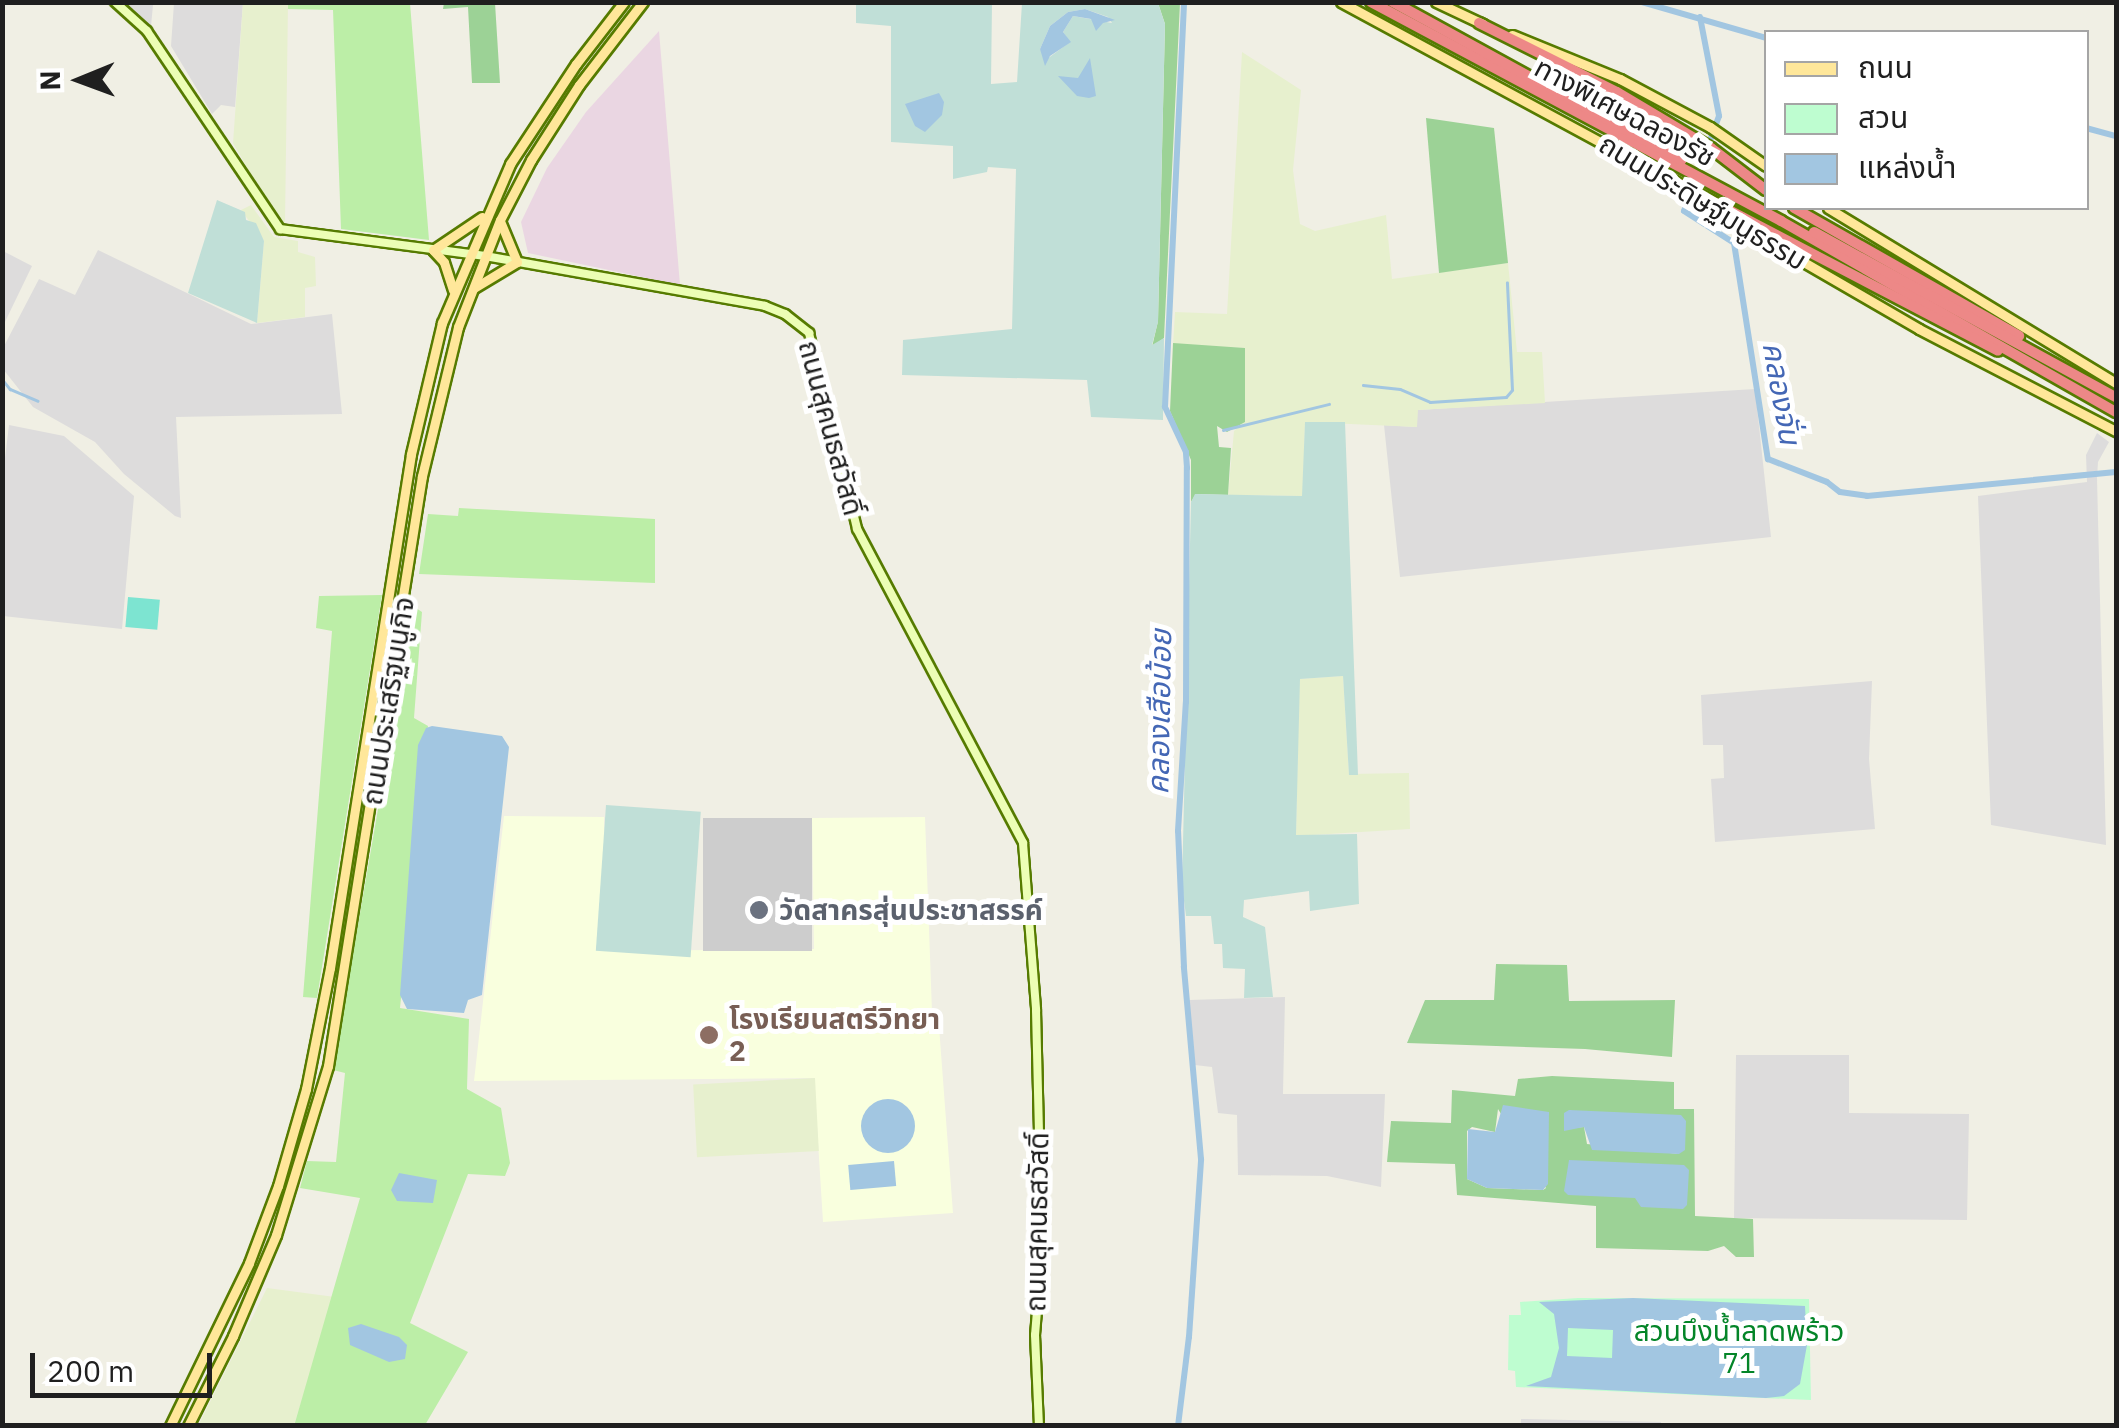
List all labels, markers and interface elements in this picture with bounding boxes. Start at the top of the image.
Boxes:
north arrow [30,30,130,130]
legend [1764,30,2089,210]
text: ถนน [1858,47,1913,86]
street label: ทางพิเศษฉลองรัช [1529,50,1721,174]
text: N [31,70,68,91]
text: สวน [1858,97,1908,136]
street label: ถนนประดิษฐ์มนูธรรม [1593,127,1813,277]
text: แหล่งน้ำ [1858,147,1956,186]
street label: ถนนสุคนธสวัสดิ์ [791,337,871,519]
water label: คลองจั่น [1755,339,1809,447]
street label: ถนนประเสริฐมนูกิจ [355,595,421,807]
water label: คลองเสือน้อย [1140,629,1178,795]
place label: วัดสาครสุ่นประชาสรรค์ [779,893,1043,927]
marker: วัดสาครสุ่นประชาสรรค์ [748,899,770,921]
place label: โรงเรียนสตรีวิทยา 2 [729,1002,940,1068]
marker: โรงเรียนสตรีวิทยา 2 [698,1024,720,1046]
street label: ถนนสุคนธสวัสดิ์ [1019,1132,1055,1312]
park label: สวนบึงน้ำลาดพร้าว 71 [1634,1314,1844,1380]
scale bar [35,1333,218,1395]
text: 200 m [47,1351,134,1390]

